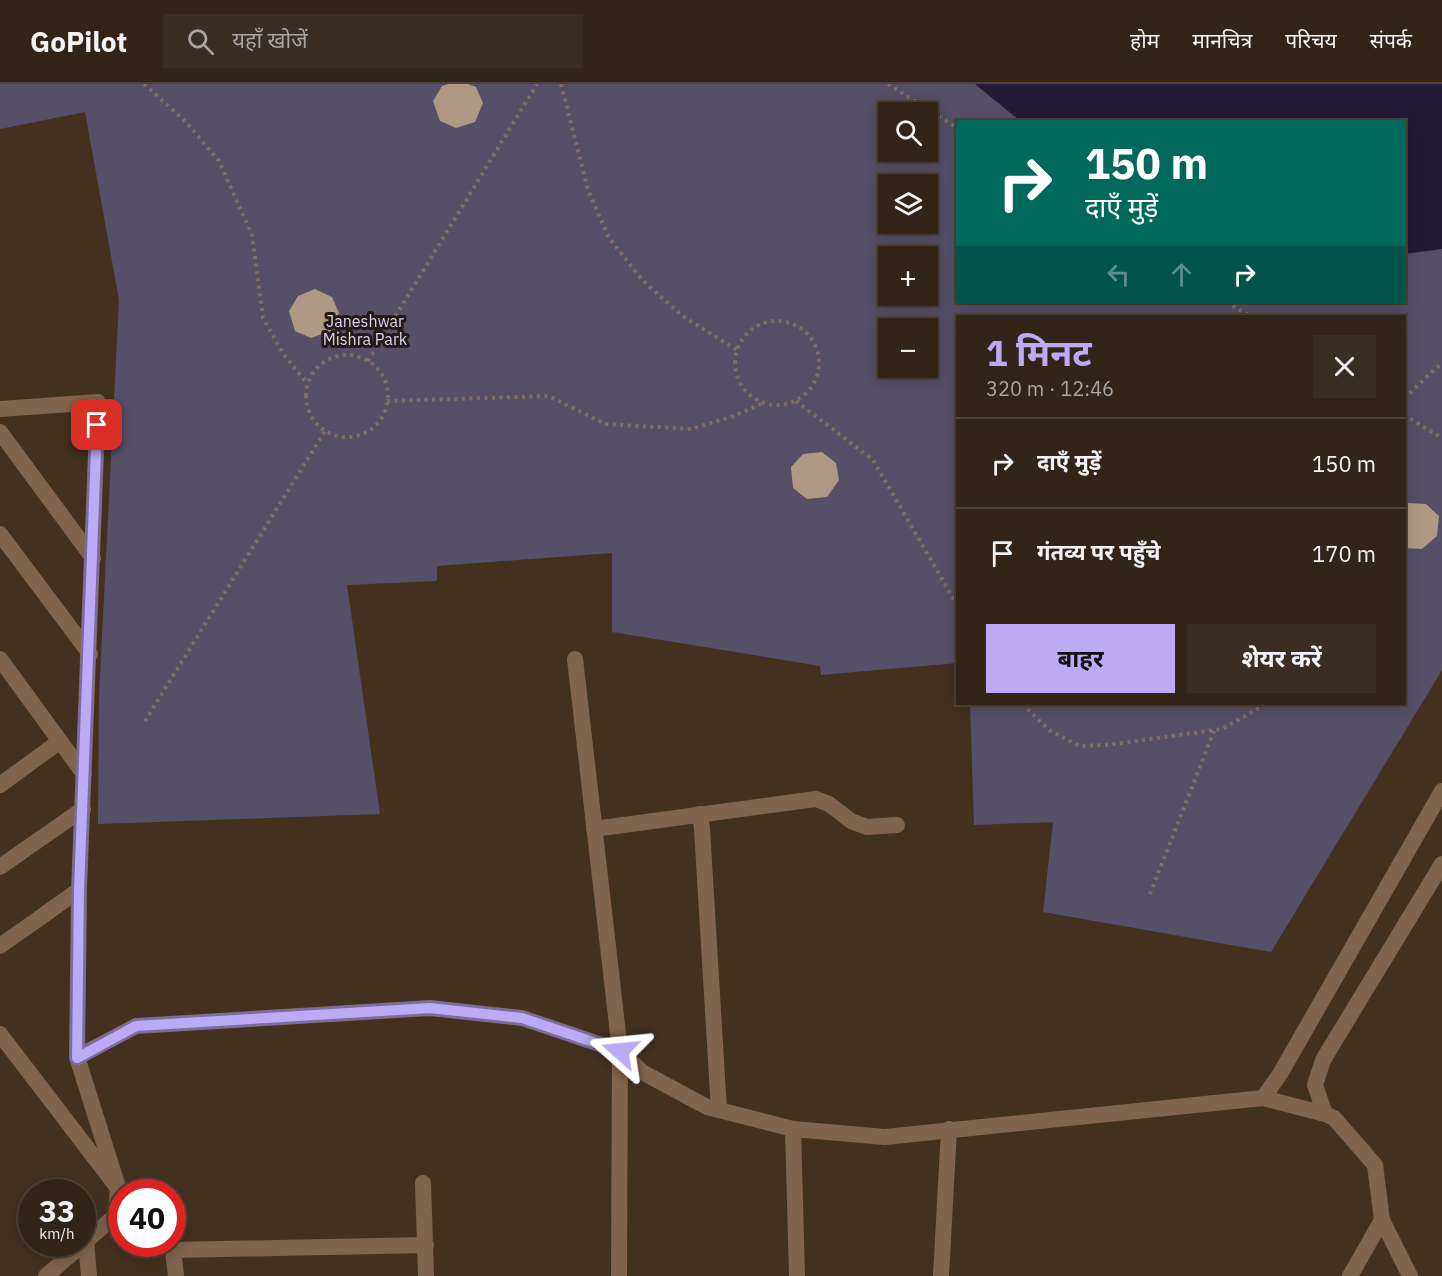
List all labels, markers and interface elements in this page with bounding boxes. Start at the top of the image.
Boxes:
search box [163,14,583,68]
text: GoPilot [30,23,127,60]
icon: search [184,25,217,58]
text: यहाँ खोजें [232,25,308,54]
text: होम [1130,26,1159,54]
text: मानचित्र [1192,26,1252,54]
text: परिचय [1285,26,1337,54]
text: संपर्क [1370,26,1412,54]
map controls [878,102,938,378]
button: search [878,102,938,162]
text: 150 m [1085,136,1208,191]
icon: right [986,144,1064,222]
button: layers [878,174,938,234]
text: दाएँ मुड़ें [1085,189,1158,224]
button: + [878,246,938,306]
icon: left [1102,258,1135,291]
icon: ahead [1165,258,1198,291]
icon: right [1228,258,1261,291]
park label: Janeshwar Mishra Park [323,311,408,349]
button: − [878,318,938,378]
text: 1 मिनट [986,329,1092,376]
button: close [1313,335,1376,398]
text: 320 m · 12:46 [986,375,1114,402]
pin [71,399,122,450]
icon: arrive [80,408,113,441]
icon: right [986,447,1019,480]
text: दाएँ मुड़ें [1037,447,1101,476]
text: 150 m [1312,449,1376,478]
icon: arrive [986,537,1019,570]
text: गंतव्य पर पहुँचे [1037,537,1161,566]
text: 170 m [1312,539,1376,568]
button: बाहर [986,624,1175,693]
button: शेयर करें [1187,624,1376,693]
position arrow [588,1019,652,1083]
speed limit sign: 40 [108,1179,186,1257]
text: 33 [39,1191,75,1230]
text: km/h [39,1224,75,1243]

